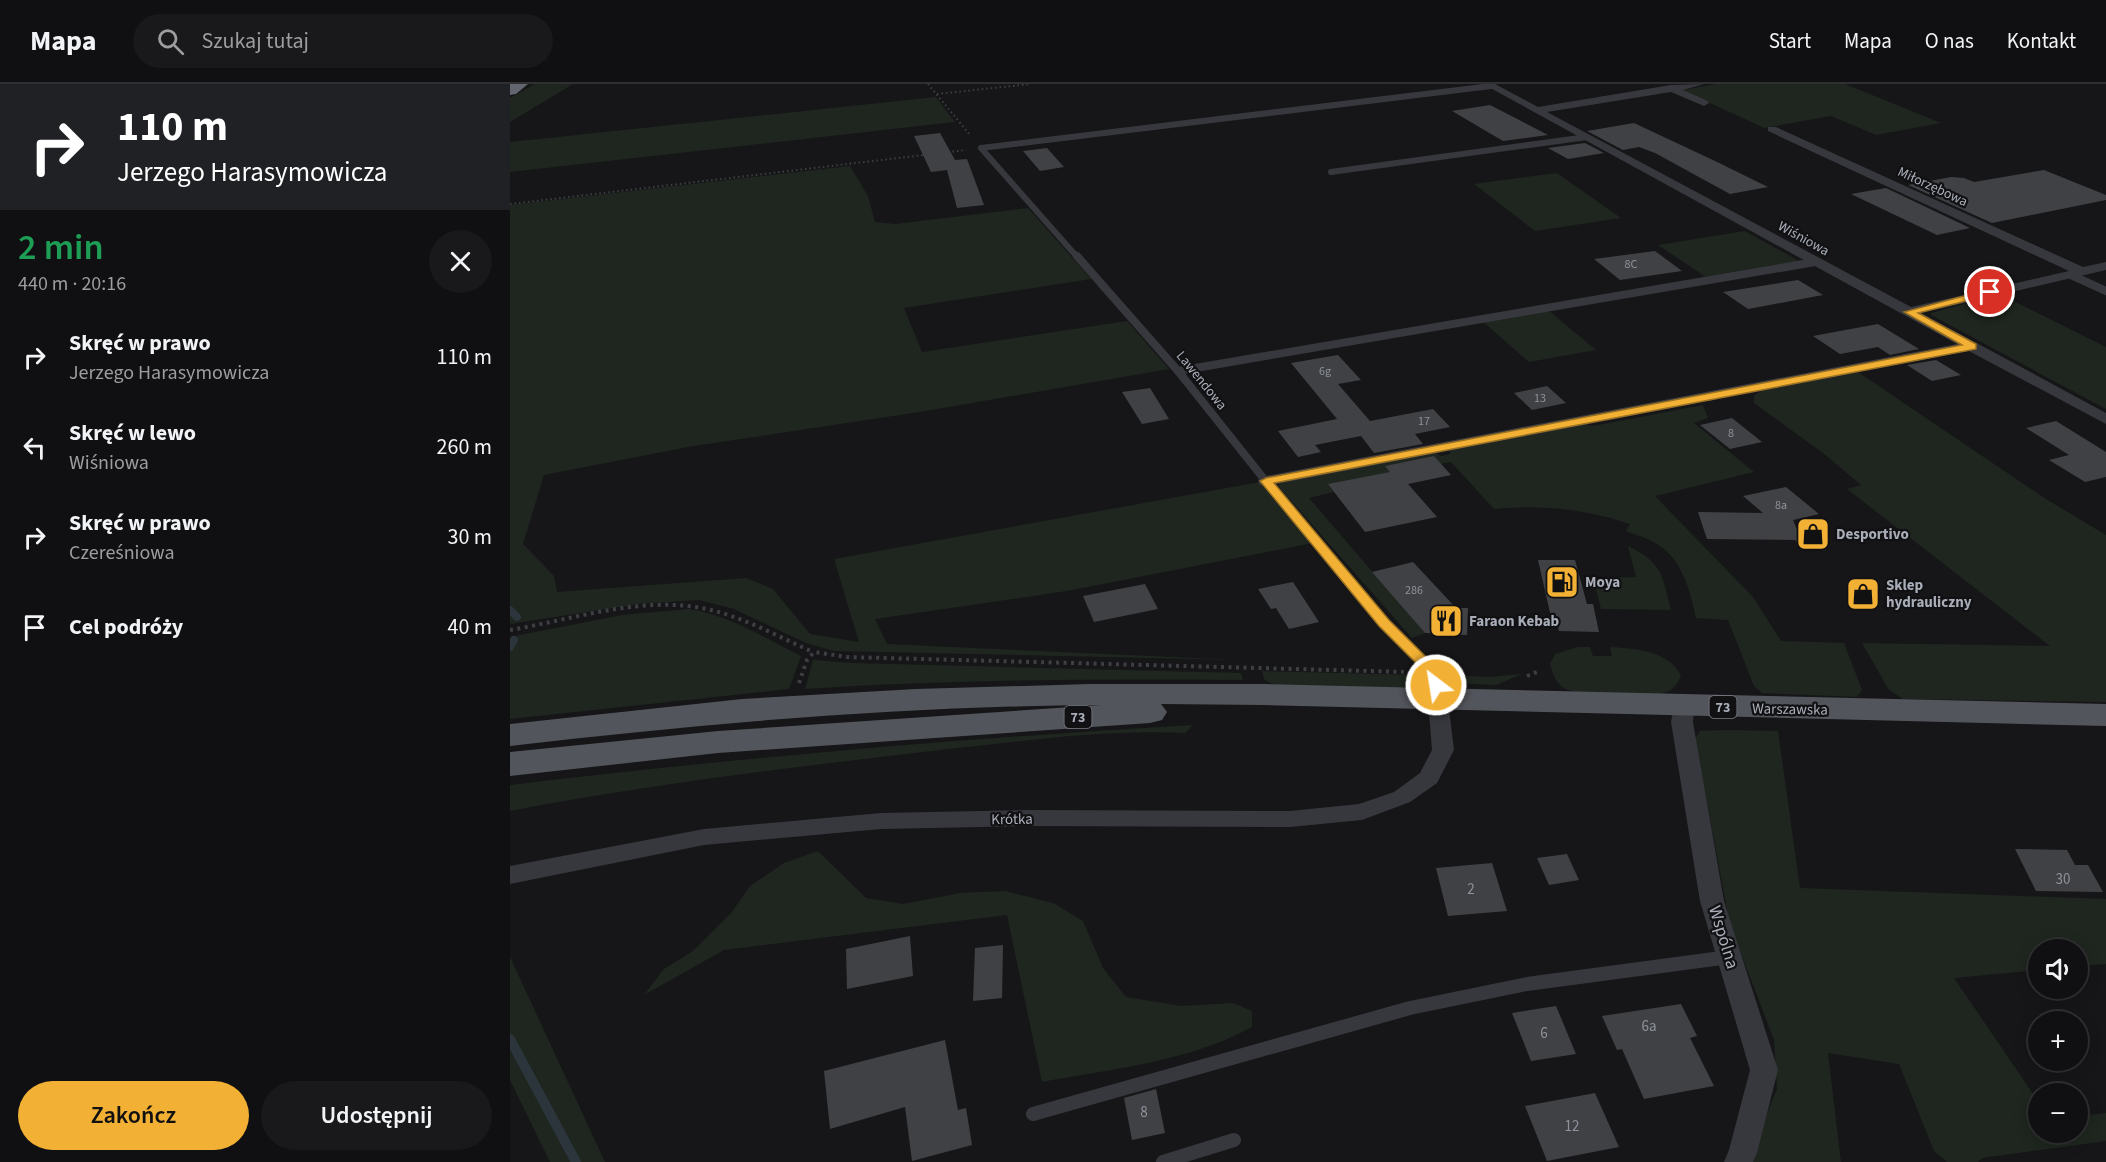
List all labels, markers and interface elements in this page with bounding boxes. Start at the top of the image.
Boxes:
search box [133,14,553,68]
text: Mapa [30,21,97,61]
icon: search [154,25,187,58]
text: Szukaj tutaj [202,25,309,57]
text: Start [1769,26,1811,56]
text: Mapa [1844,26,1892,56]
text: O nas [1925,26,1974,56]
text: Kontakt [2007,26,2076,56]
text: 110 m [117,97,228,157]
icon: right [18,108,96,186]
text: Jerzego Harasymowicza [117,153,387,192]
street label: Miłorzębowa [1894,162,1971,212]
street label: Wiśniowa [1774,217,1833,261]
text: 2 min [18,222,104,273]
button: close [429,230,492,293]
house number: 8C [1625,256,1638,273]
pin [1964,266,2015,317]
text: 440 m · 20:16 [18,270,126,298]
icon: arrive [1973,275,2006,308]
text: Skręć w prawo [69,327,211,359]
icon: right [18,341,51,374]
text: 110 m [437,341,492,373]
street label: Lawendowa [1171,347,1231,414]
text: Jerzego Harasymowicza [69,359,269,387]
house number: 6g [1319,363,1331,380]
house number: 13 [1534,390,1546,407]
house number: 17 [1418,413,1430,430]
text: Skręć w lewo [69,417,196,449]
house number: 8 [1728,425,1734,442]
icon: left [18,431,51,464]
text: 260 m [437,431,492,463]
text: Wiśniowa [69,449,149,477]
house number: 8a [1775,497,1787,514]
text: Skręć w prawo [69,507,211,539]
shop icon: Desportivo [1795,516,1831,552]
icon: right [18,521,51,554]
text: 30 m [447,521,492,553]
place label: Desportivo [1836,524,1909,545]
text: Czereśniowa [69,539,175,567]
fuel station icon: Moya [1544,564,1580,600]
place label: Moya [1585,572,1620,593]
place label: Sklep hydrauliczny [1886,575,1972,613]
shop icon: Sklep hydrauliczny [1845,576,1881,612]
house number: 286 [1405,582,1423,599]
restaurant icon: Faraon Kebab [1428,603,1464,639]
icon: arrive [18,611,51,644]
text: Cel podróży [69,611,183,643]
text: 40 m [447,611,492,643]
place label: Faraon Kebab [1469,611,1560,632]
position arrow [1404,653,1468,717]
road number: 73 [1710,696,1736,718]
street label: Warszawska [1752,698,1828,721]
road number: 73 [1064,706,1092,728]
street label: Krótka [991,809,1033,830]
house number: 30 [2056,869,2070,890]
house number: 2 [1467,879,1475,900]
street label: Wspólna [1702,902,1745,972]
map controls [2028,939,2088,1143]
button: sound [2028,939,2088,999]
button: + [2028,1011,2088,1071]
house number: 6a [1641,1016,1657,1037]
house number: 6 [1540,1023,1548,1044]
button: Zakończ [18,1081,249,1150]
button: Udostępnij [261,1081,492,1150]
button: − [2028,1083,2088,1143]
house number: 8 [1140,1102,1148,1123]
house number: 12 [1565,1116,1579,1137]

